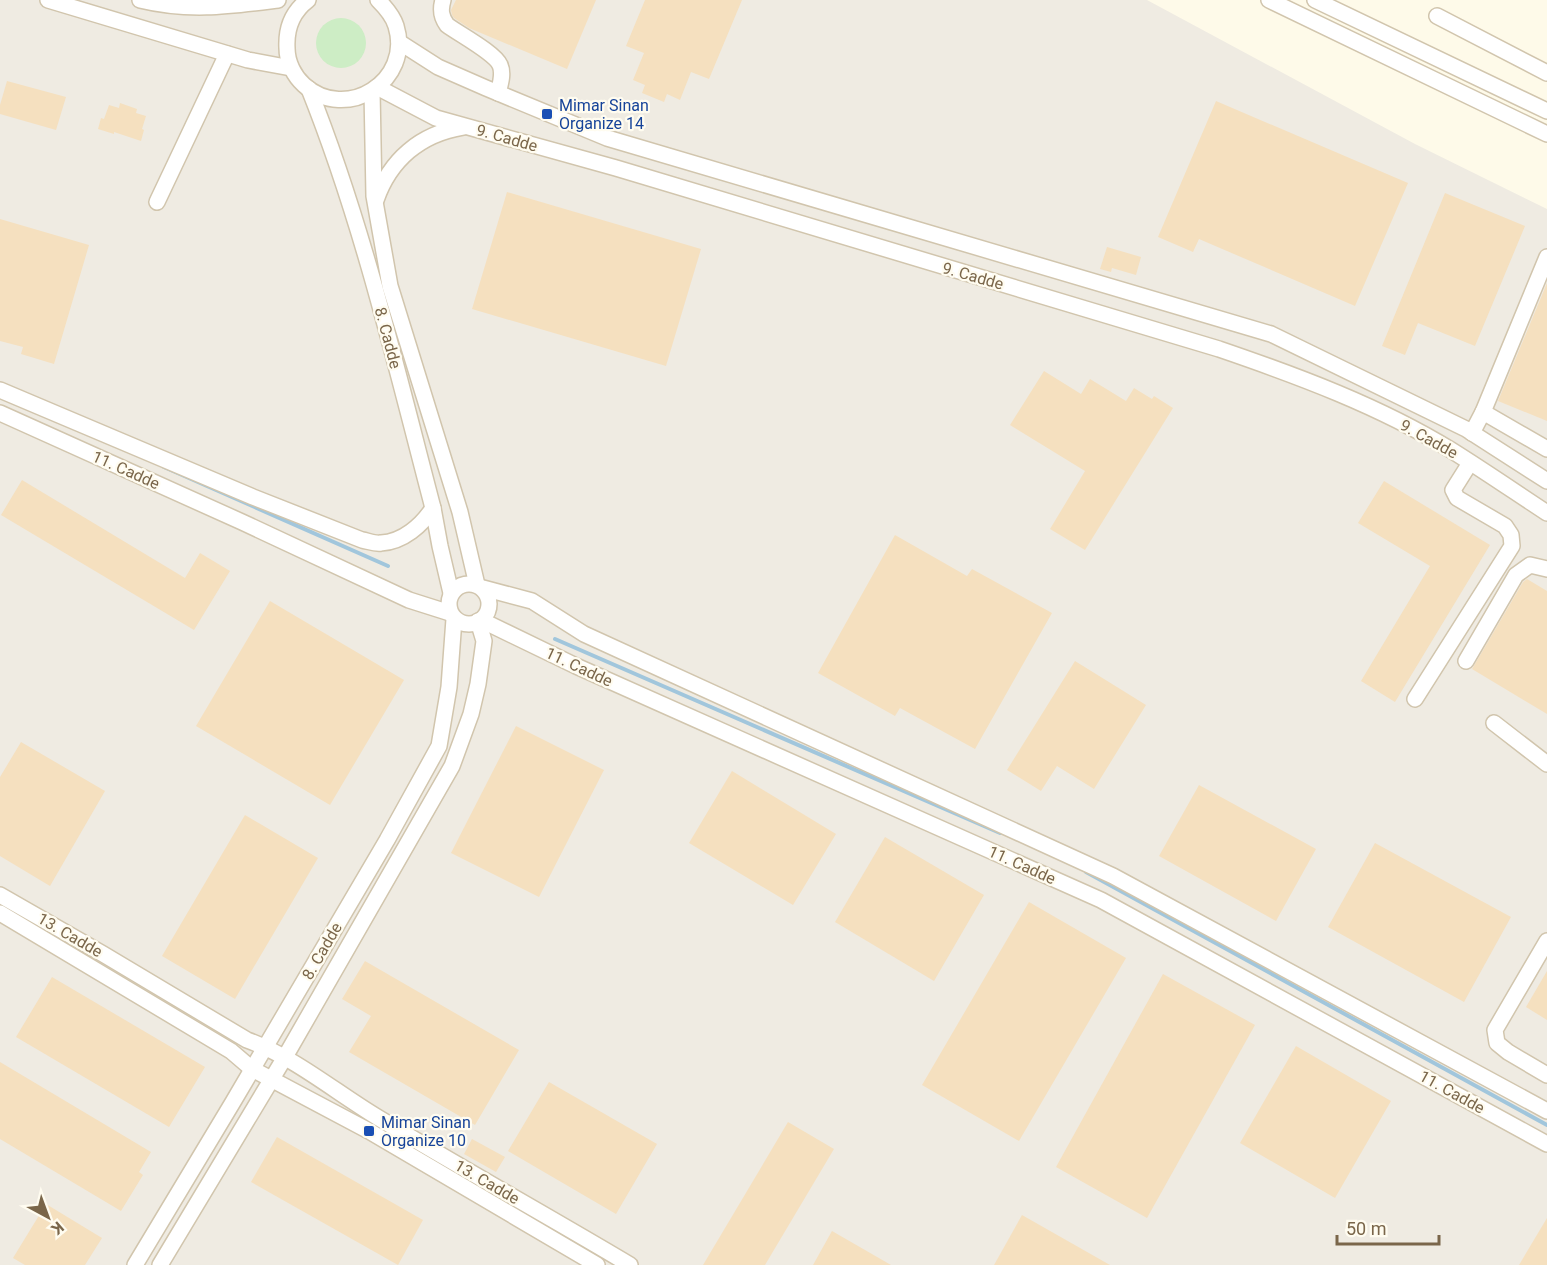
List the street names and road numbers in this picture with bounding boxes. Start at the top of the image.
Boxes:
street label: 9. Cadde [474,120,540,156]
street label: 9. Cadde [940,258,1006,294]
street label: 8. Cadde [371,305,405,371]
street label: 9. Cadde [1397,415,1461,463]
street label: 11. Cadde [89,447,163,493]
street label: 11. Cadde [542,643,616,691]
street label: 11. Cadde [985,842,1059,888]
street label: 13. Cadde [34,909,106,961]
street label: 8. Cadde [298,919,346,983]
street label: 11. Cadde [1416,1066,1488,1118]
street label: 13. Cadde [451,1156,523,1208]

